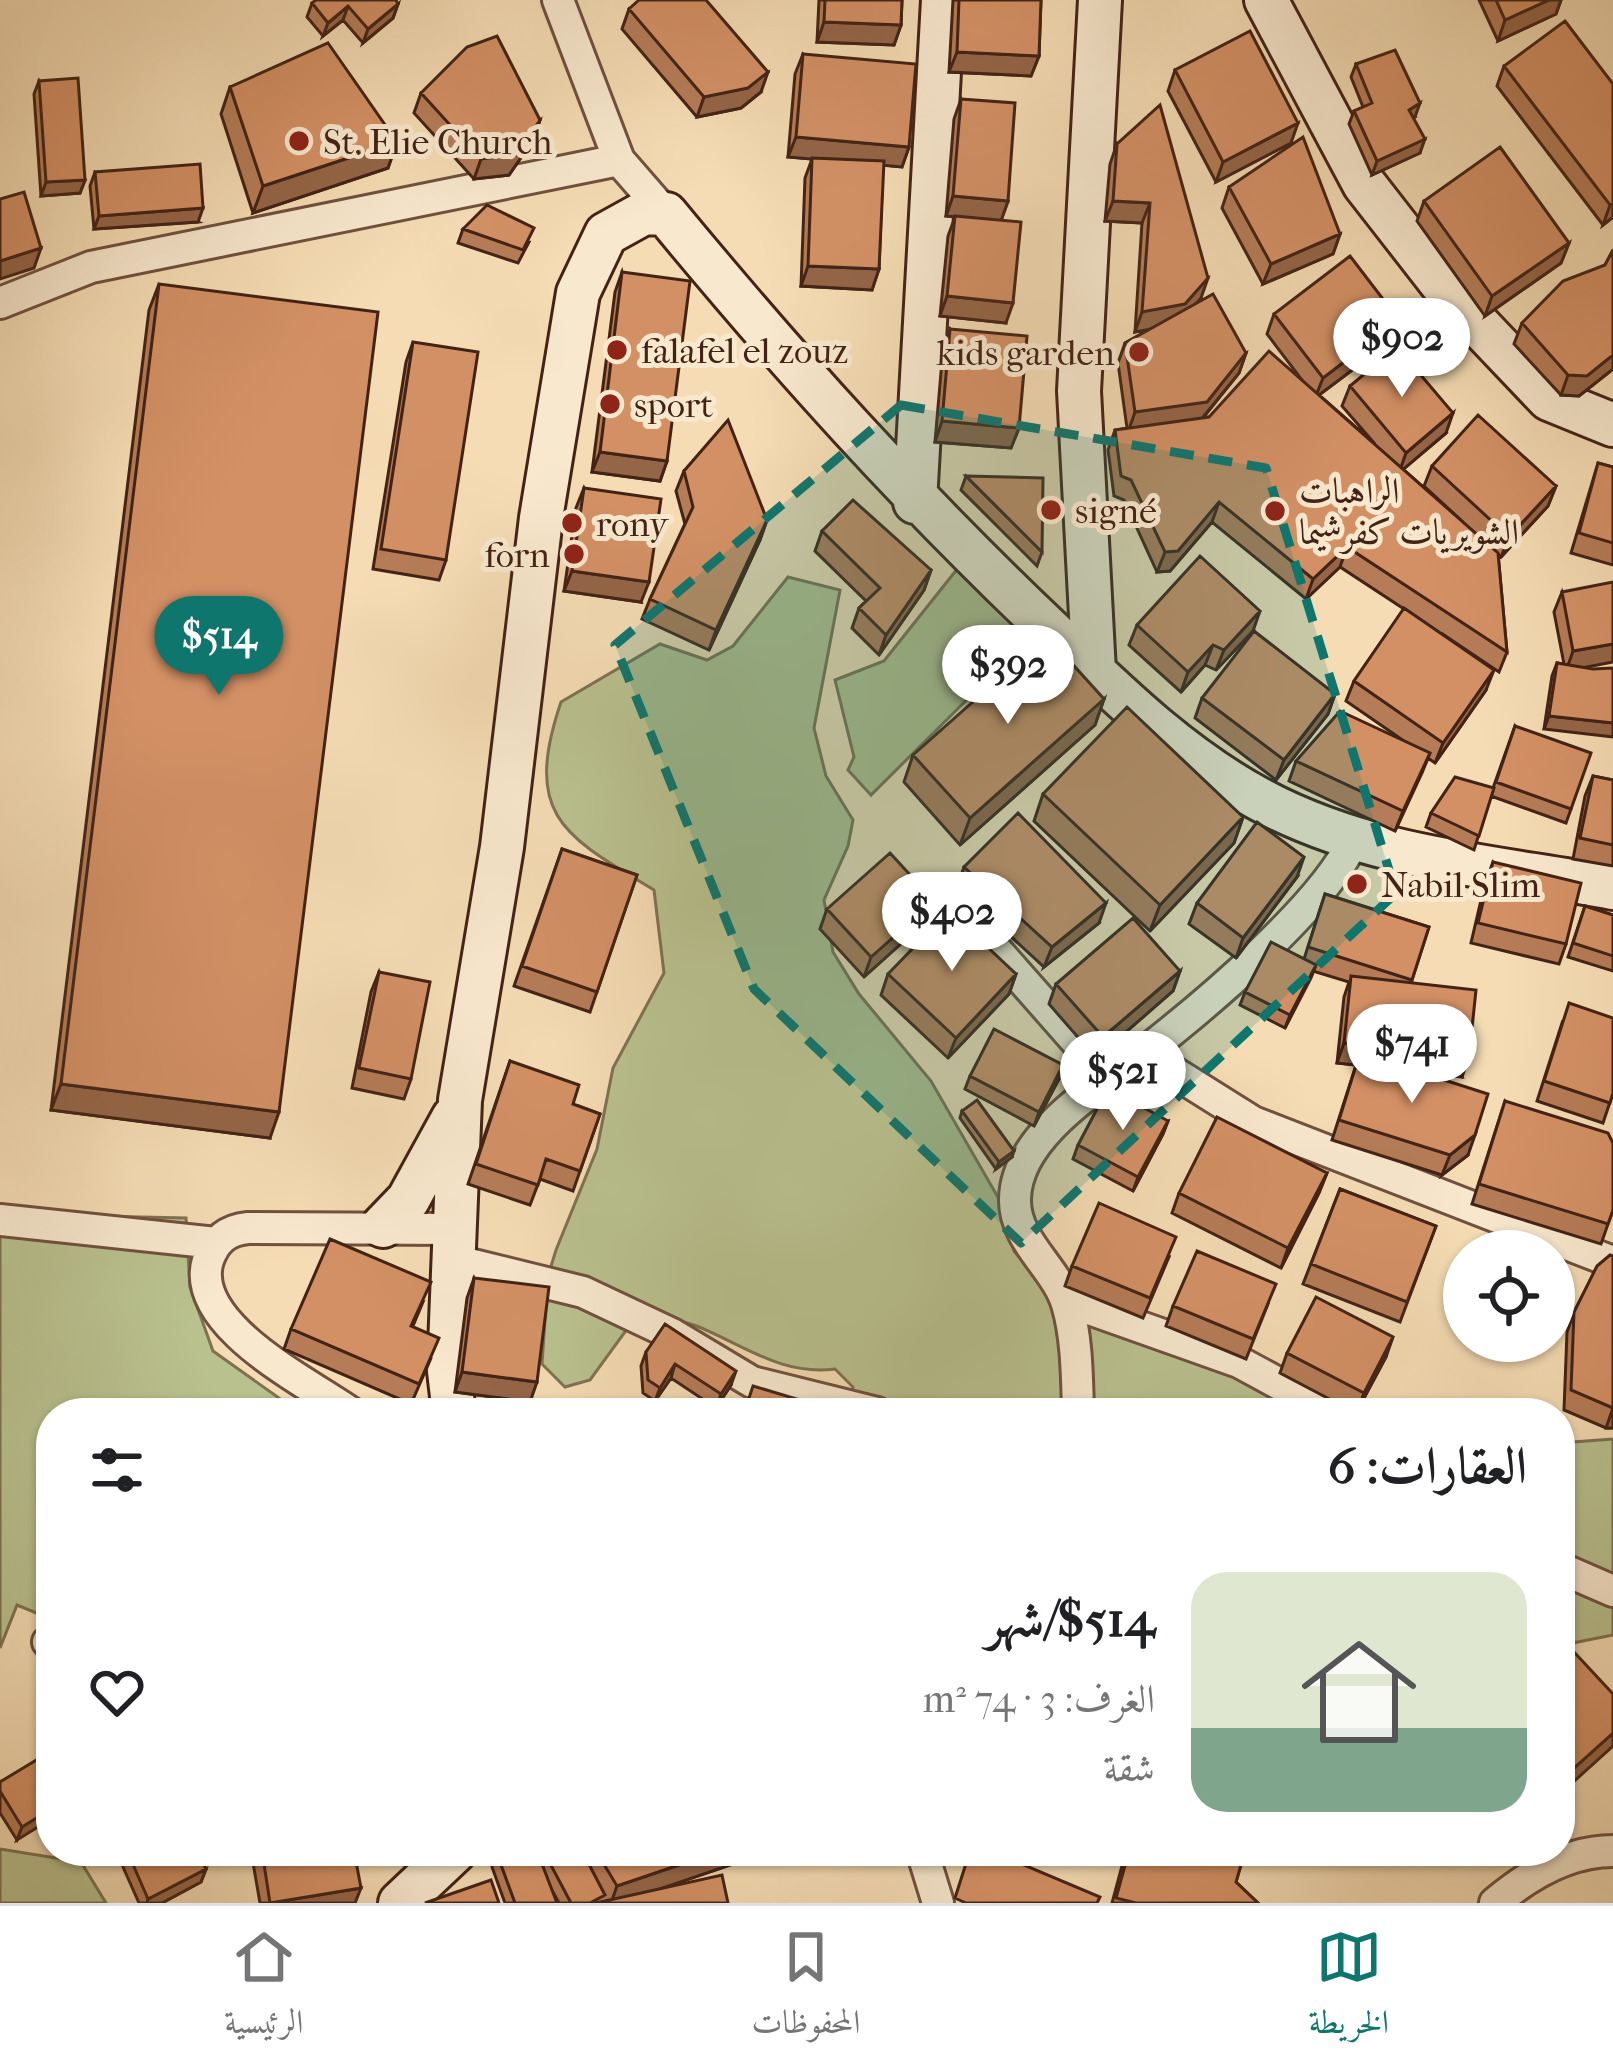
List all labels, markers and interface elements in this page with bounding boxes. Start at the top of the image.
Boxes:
place label: St. Elie Church [323,121,552,163]
marker: St. Elie Church [286,128,312,154]
pin: $902 [1331,298,1473,400]
text: $902 [1360,314,1444,360]
place label: falafel el zouz [641,330,848,372]
place label: kids garden [936,332,1115,374]
marker: falafel el zouz [604,337,630,363]
marker: kids garden [1126,339,1152,365]
place label: sport [634,384,713,426]
marker: sport [597,391,623,417]
place label: الراهبات الشويريات كفرشيما [1299,470,1519,555]
place label: signé [1075,490,1157,532]
marker: signé [1038,497,1064,523]
marker: الراهبات الشويريات كفرشيما [1262,498,1288,524]
place label: rony [596,503,670,545]
marker: rony [559,510,585,536]
place label: forn [485,534,550,576]
marker: forn [561,541,587,567]
pin: $514 [148,596,290,698]
text: $514 [181,612,257,658]
pin: $392 [937,625,1079,727]
text: $392 [969,641,1047,687]
place label: Nabil Slim [1381,864,1540,906]
marker: Nabil Slim [1344,871,1370,897]
pin: $402 [881,872,1023,974]
text: $402 [909,888,995,934]
pin: $741 [1341,1004,1483,1106]
text: $741 [1374,1020,1450,1066]
pin: $521 [1052,1031,1194,1133]
text: $521 [1087,1047,1159,1093]
map controls [1443,1230,1575,1362]
button: locate [1443,1230,1575,1362]
text: العقارات: 6 [1328,1436,1527,1496]
icon: filters [84,1437,150,1503]
text: $514/شهر [986,1589,1155,1649]
icon: home [1287,1620,1431,1764]
icon: heart [84,1659,150,1725]
text: الغرف: 3 · 74 m² [923,1676,1155,1722]
text: شقة [1103,1745,1155,1791]
tab: الرئيسية [224,1924,303,2054]
tab: المحفوظات [752,1924,860,2054]
tab: الخريطة [1309,1924,1389,2054]

